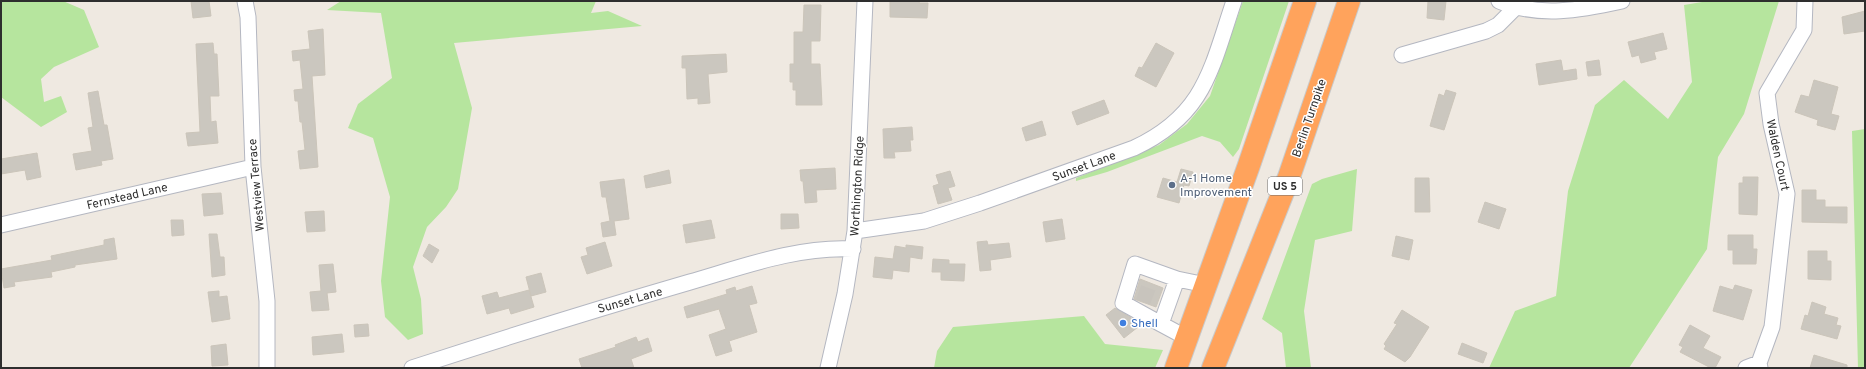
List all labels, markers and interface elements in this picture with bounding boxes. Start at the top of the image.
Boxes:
street label: Berlin Turnpike [1289,77,1331,160]
street label: Walden Court [1762,118,1792,193]
street label: Worthington Ridge [847,135,869,237]
street label: Westview Terrace [245,138,269,232]
street label: Sunset Lane [1050,148,1118,186]
place label: A-1 Home Improvement [1180,171,1252,201]
road number: US 5 [1268,177,1302,195]
street label: Fernstead Lane [85,180,169,214]
marker: A-1 Home Improvement [1167,180,1177,190]
street label: Sunset Lane [596,284,664,318]
place label: Shell [1131,316,1158,332]
marker: Shell [1118,318,1128,328]

